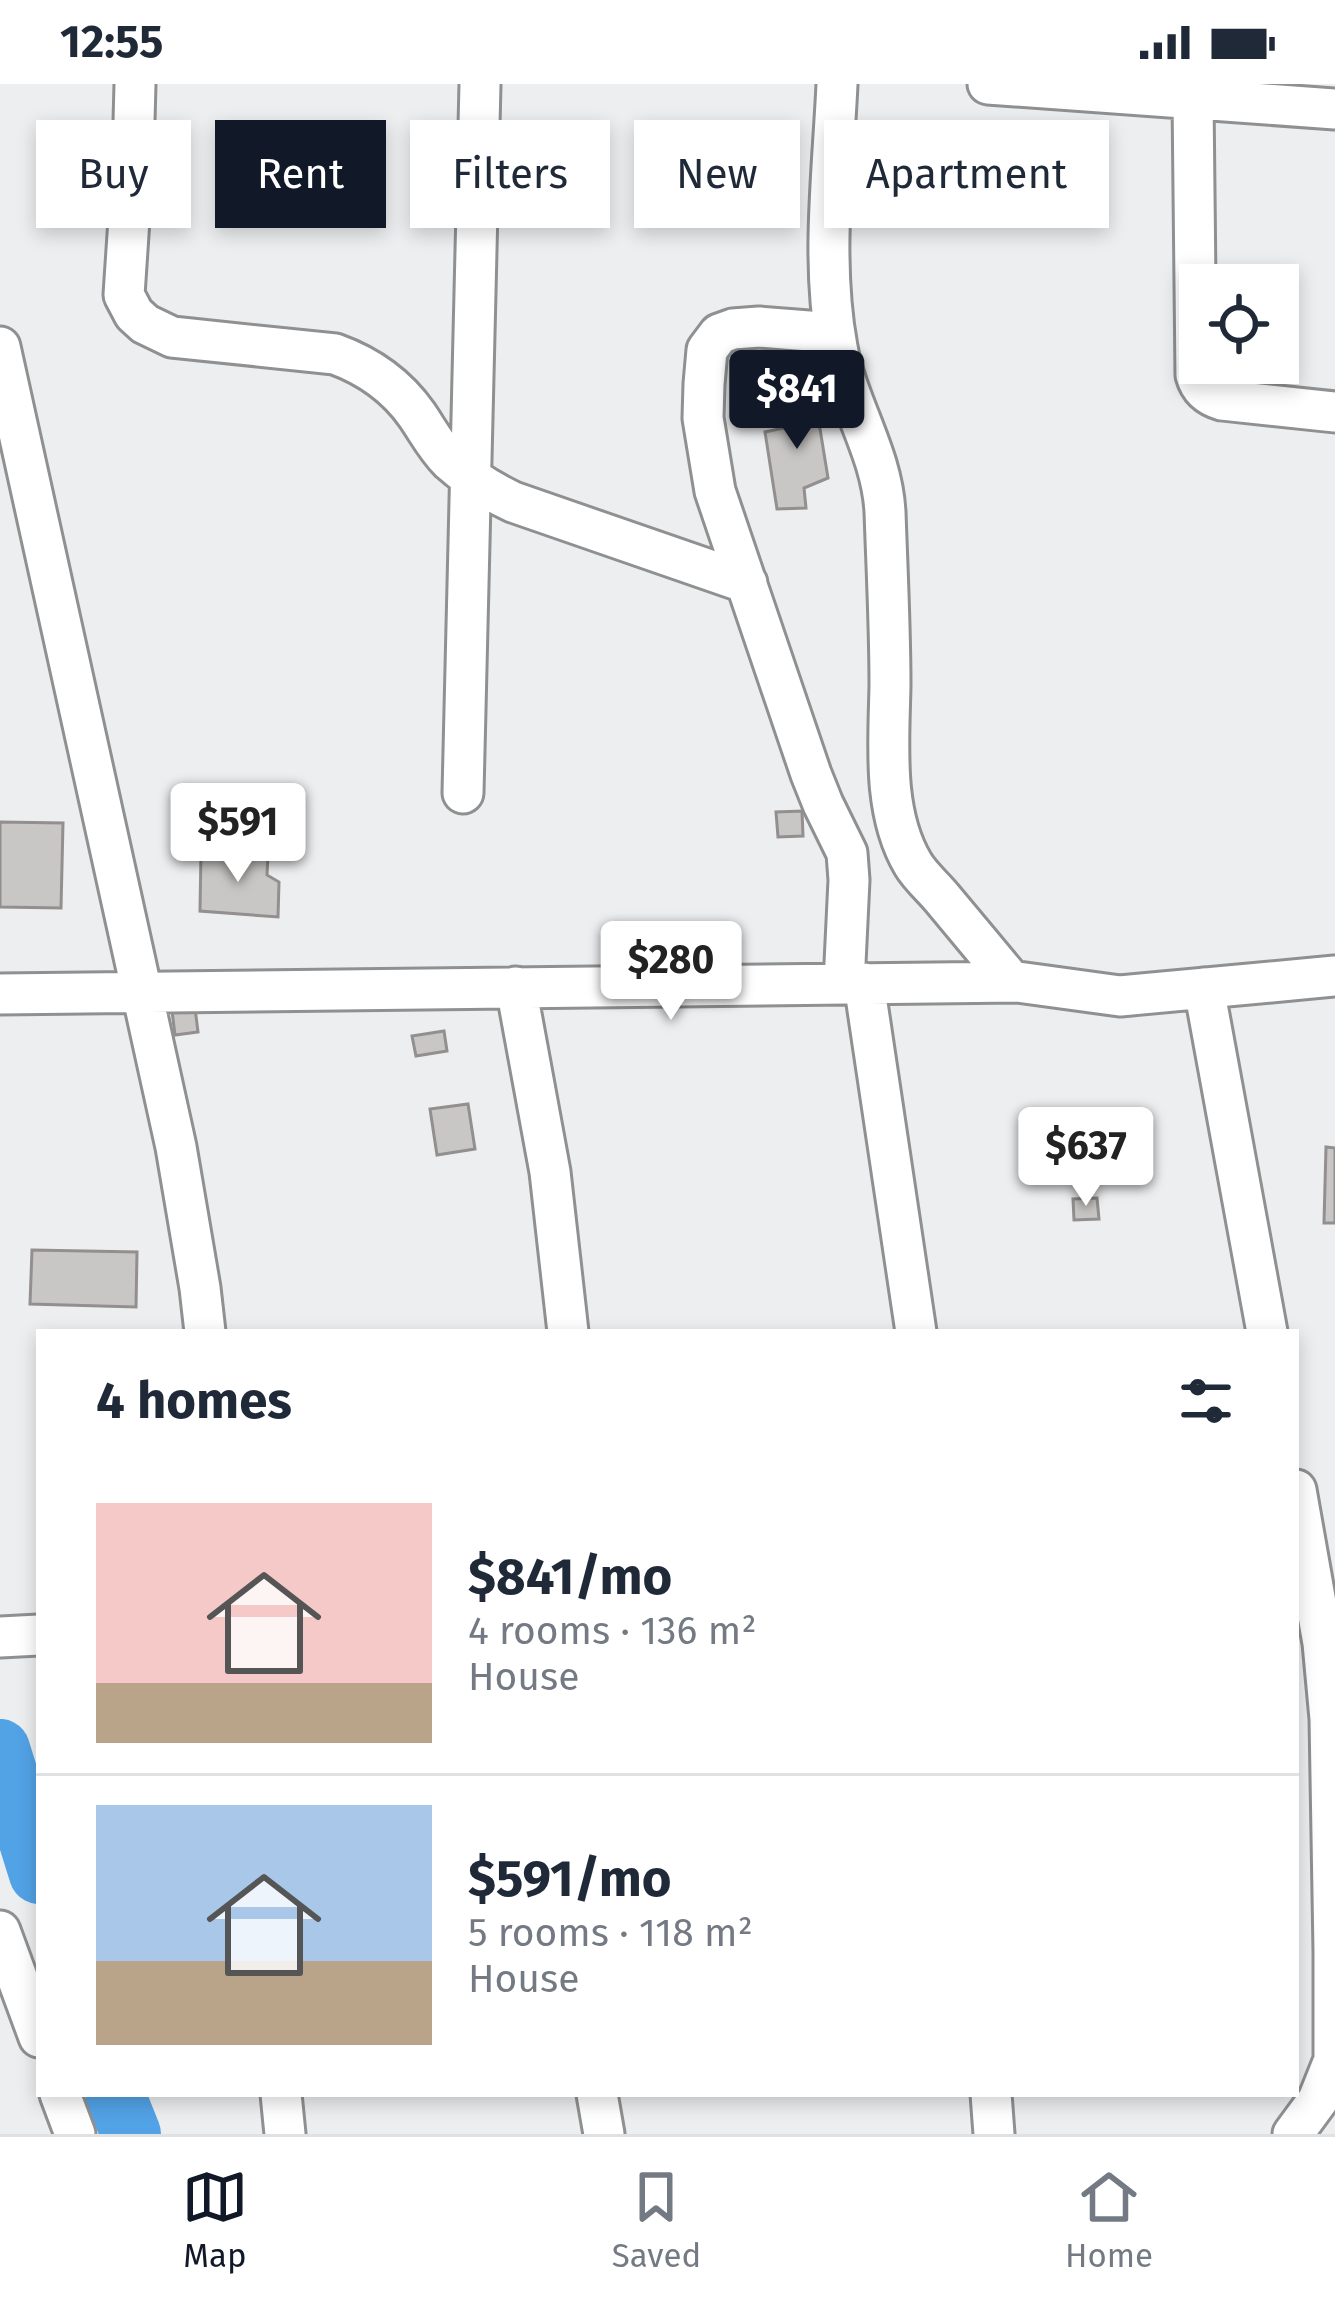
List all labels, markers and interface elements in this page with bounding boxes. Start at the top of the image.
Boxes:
text: 12:55 [60,15,163,69]
chip: Buy [36,120,191,228]
chip: Rent [215,120,386,228]
chip: Filters [410,120,610,228]
chip: New [634,120,800,228]
chip: Apartment [824,120,1109,228]
map controls [1179,264,1299,384]
button: locate [1179,264,1299,384]
pin: $841 [726,350,868,452]
text: $841 [756,366,838,412]
pin: $591 [167,783,309,885]
text: $591 [198,799,278,845]
pin: $280 [600,921,742,1023]
text: $280 [628,937,714,983]
pin: $637 [1015,1107,1157,1209]
text: $637 [1045,1123,1127,1169]
icon: filters [1173,1368,1239,1434]
text: 4 homes [96,1370,292,1432]
text: $841/mo [468,1546,672,1608]
icon: home [192,1551,336,1695]
text: 4 rooms · 136 m² [468,1608,756,1654]
text: House [468,1654,579,1700]
text: $591/mo [468,1848,672,1910]
icon: home [192,1853,336,1997]
text: 5 rooms · 118 m² [468,1910,753,1956]
text: House [468,1956,579,2002]
tab: Map [182,2164,248,2276]
tab: Saved [612,2164,701,2276]
tab: Home [1065,2164,1153,2276]

